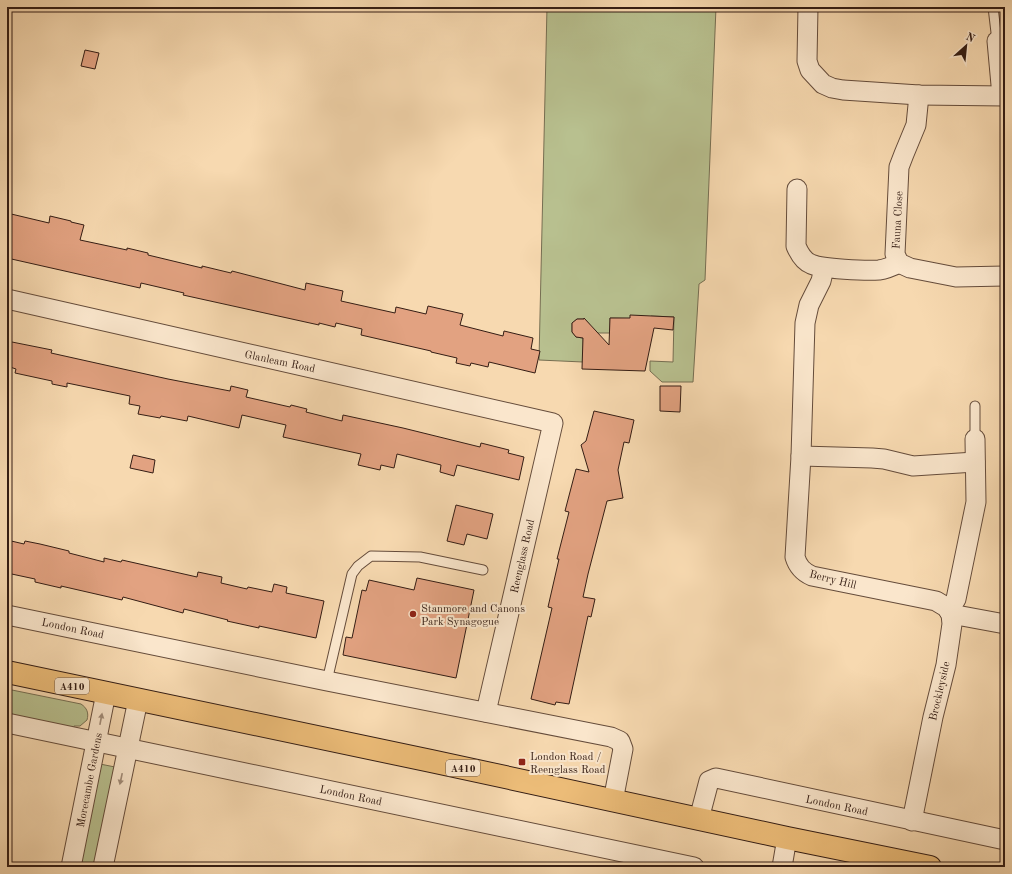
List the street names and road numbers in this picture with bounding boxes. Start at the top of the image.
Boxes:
street label: Fauna Close [891,191,906,249]
street label: Glanleam Road [243,350,316,375]
street label: Reenglass Road [510,518,537,594]
street label: Berry Hill [808,569,857,592]
street label: London Road [40,617,105,642]
street label: Brockleyside [928,661,953,722]
road number: A410 [55,678,89,694]
street label: Morecambe Gardens [76,732,105,829]
road number: A410 [446,760,480,776]
street label: London Road [318,784,383,809]
street label: London Road [804,794,869,819]

